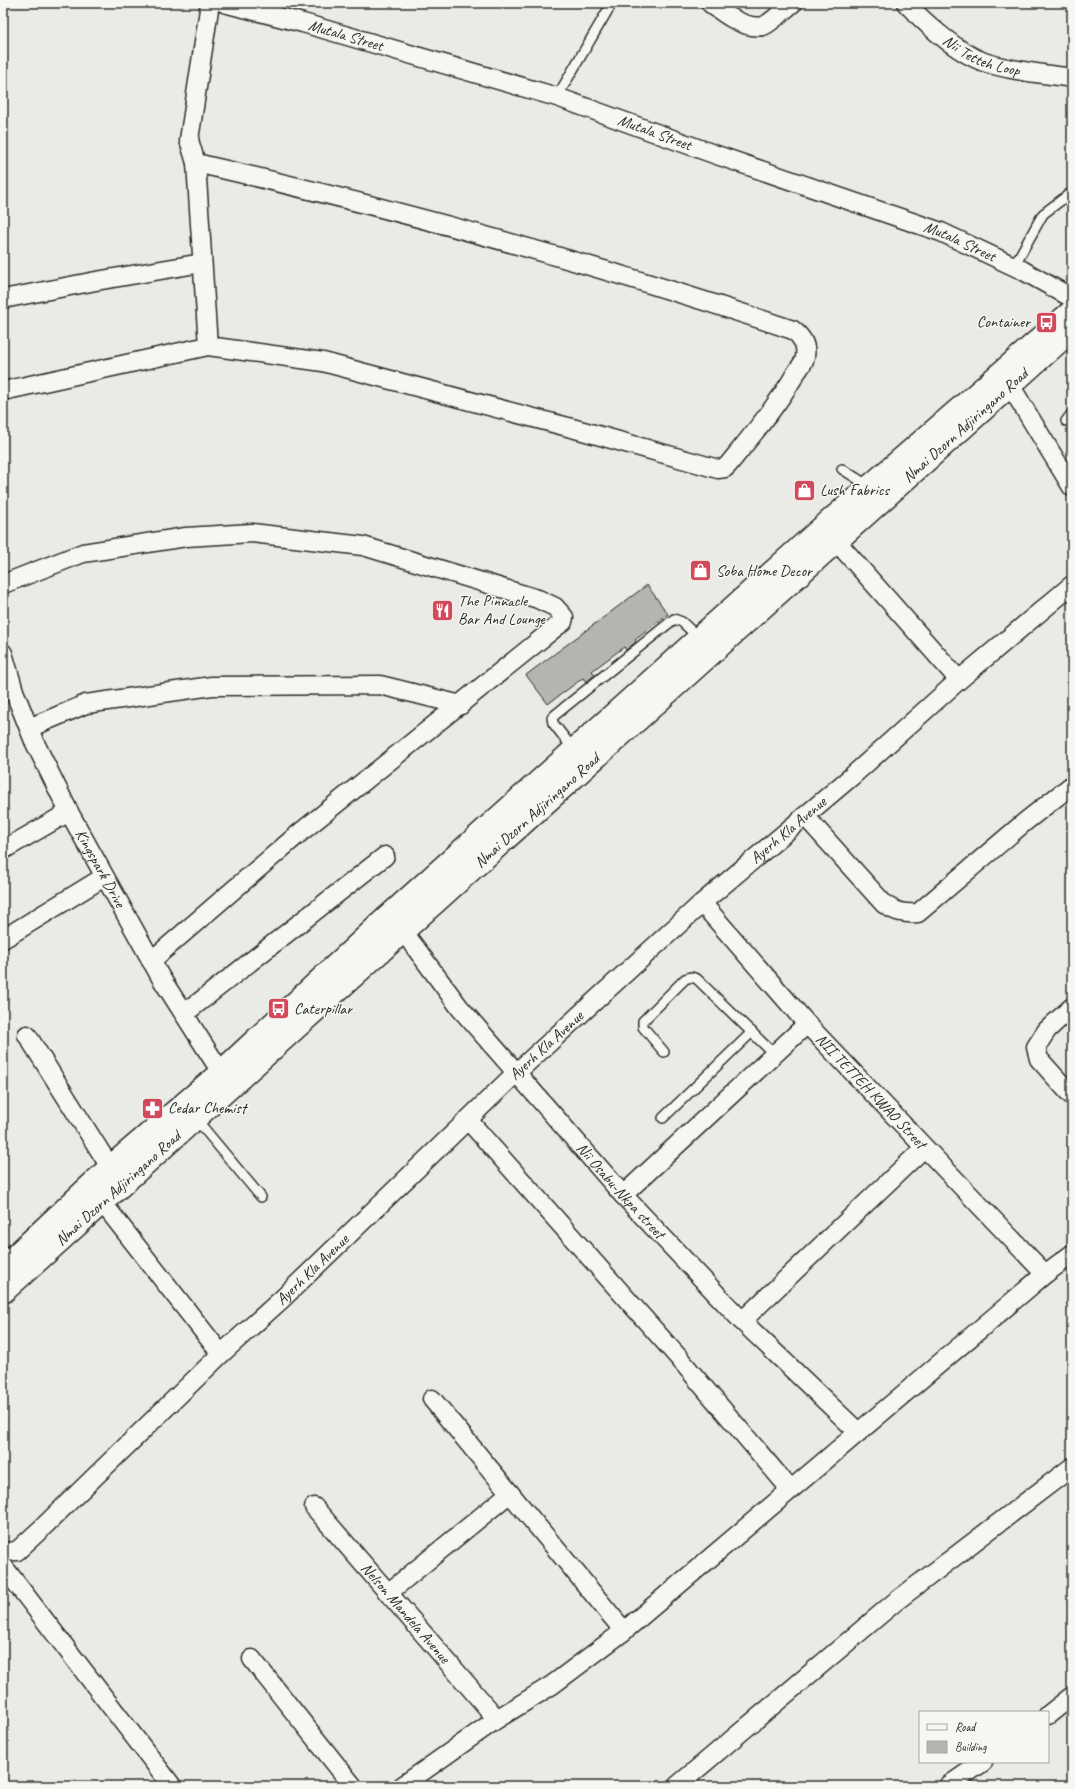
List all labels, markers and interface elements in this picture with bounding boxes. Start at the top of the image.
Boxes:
street label: Mutala Street [306,15,387,56]
street label: Nii Tetteh Loop [939,31,1022,81]
street label: Mutala Street [615,110,696,156]
street label: Mutala Street [921,217,1000,267]
bus stop icon: Container [1033,309,1059,335]
place label: Container [977,312,1032,332]
street label: Nmai Dzorn Adjiringano Road [898,362,1034,487]
shop icon: Lush Fabrics [791,477,817,503]
place label: Lush Fabrics [820,480,890,500]
shop icon: Soba Home Decor [688,558,714,584]
place label: Soba Home Decor [716,561,814,581]
place label: The Pinnacle Bar And Lounge [458,591,547,629]
restaurant icon: The Pinnacle Bar And Lounge [429,597,455,623]
street label: Nmai Dzorn Adjiringano Road [470,747,606,872]
street label: Ayerh Kla Avenue [746,791,832,868]
street label: Kingspark Drive [71,826,131,912]
bus stop icon: Caterpillar [266,996,292,1022]
place label: Caterpillar [294,999,353,1019]
street label: Ayerh Kla Avenue [505,1005,589,1084]
street label: NII TETTEH KWAO Street [811,1029,932,1155]
pharmacy icon: Cedar Chemist [140,1095,166,1121]
place label: Cedar Chemist [168,1098,249,1118]
street label: Nmai Dzorn Adjiringano Road [51,1125,187,1250]
street label: Nii Osabu-Nkpa street [572,1138,671,1245]
street label: Ayerh Kla Avenue [272,1229,354,1310]
street label: Nelson Mandela Avenue [357,1559,456,1669]
legend [919,1711,1049,1763]
text: Road [955,1719,977,1735]
text: Building [955,1739,987,1755]

